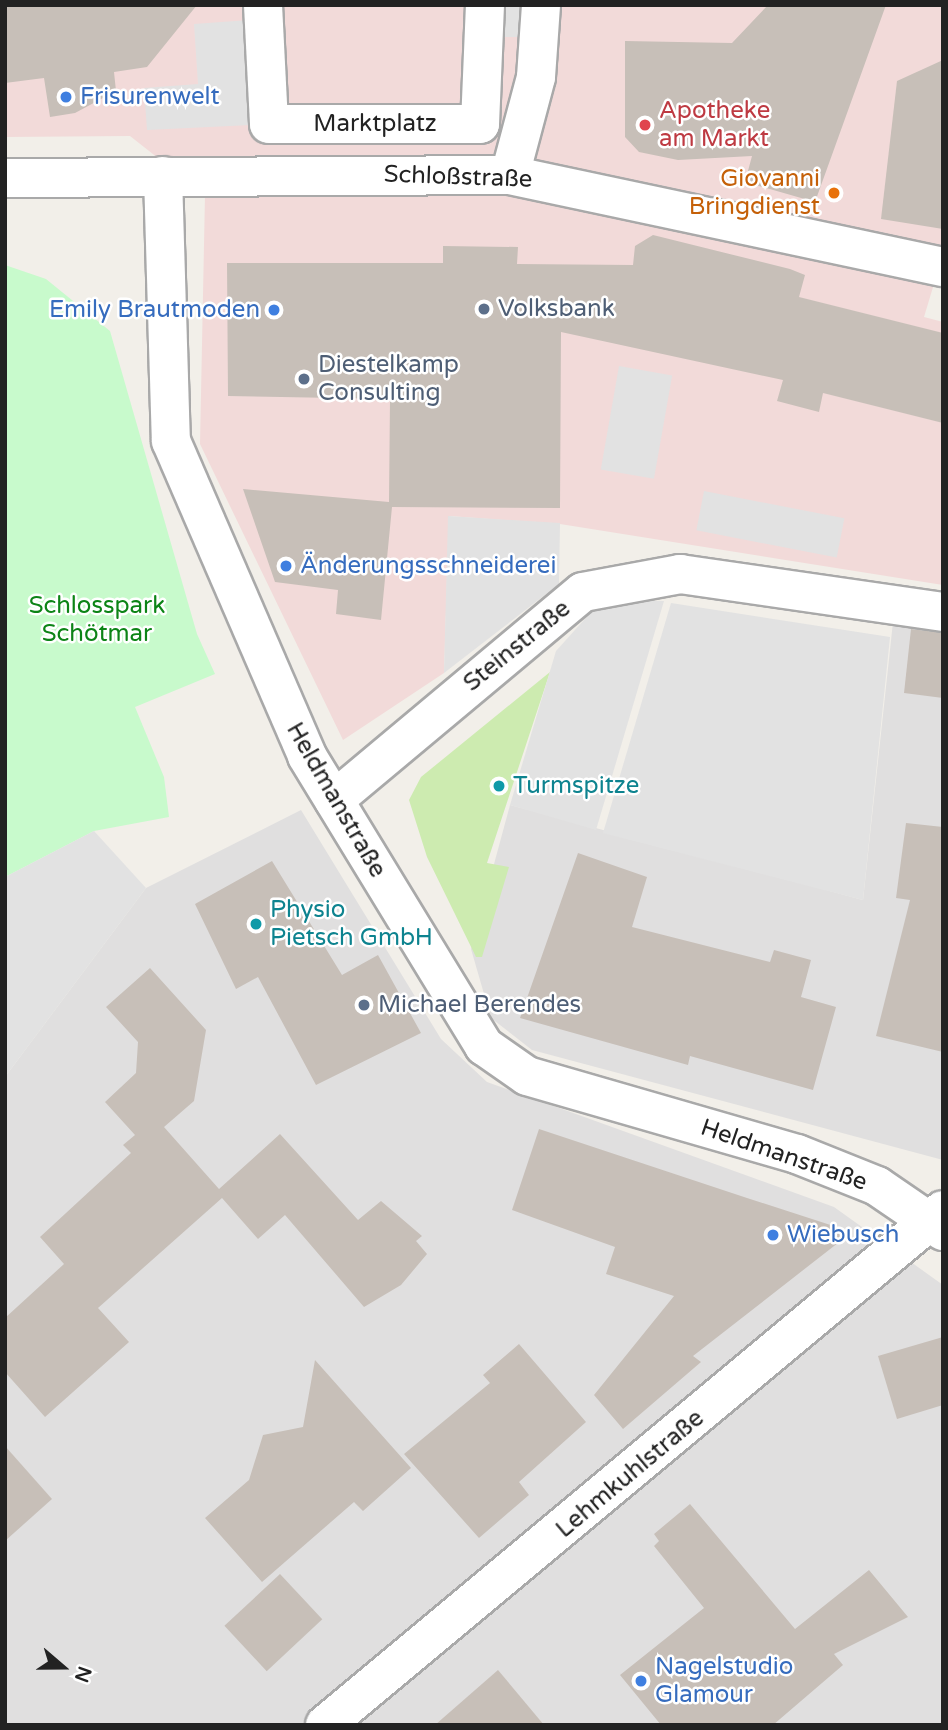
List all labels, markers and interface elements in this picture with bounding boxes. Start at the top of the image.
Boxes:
place label: Frisurenwelt [80,83,220,111]
marker: Frisurenwelt [58,89,74,105]
place label: Apotheke am Markt [659,97,770,153]
street label: Marktplatz [313,110,437,138]
marker: Apotheke am Markt [637,117,653,133]
street label: Schloßstraße [383,160,533,194]
place label: Giovanni Bringdienst [689,165,820,221]
marker: Giovanni Bringdienst [826,185,842,201]
place label: Volksbank [498,295,615,323]
place label: Emily Brautmoden [49,296,260,324]
marker: Volksbank [476,301,492,317]
marker: Emily Brautmoden [266,302,282,318]
place label: Diestelkamp Consulting [318,351,459,407]
marker: Diestelkamp Consulting [296,371,312,387]
place label: Änderungsschneiderei [300,552,556,580]
marker: Änderungsschneiderei [278,558,294,574]
park label: Schlosspark Schötmar [29,592,165,648]
street label: Steinstraße [458,594,576,698]
street label: Heldmanstraße [280,717,392,883]
place label: Turmspitze [513,772,639,800]
marker: Turmspitze [491,778,507,794]
place label: Physio Pietsch GmbH [270,896,433,952]
marker: Physio Pietsch GmbH [248,916,264,932]
place label: Michael Berendes [378,991,581,1019]
marker: Michael Berendes [356,997,372,1013]
street label: Heldmanstraße [697,1113,871,1197]
place label: Wiebusch [787,1221,899,1249]
marker: Wiebusch [765,1227,781,1243]
street label: Lehmkuhlstraße [550,1404,710,1544]
north arrow [28,1632,98,1702]
place label: Nagelstudio Glamour [655,1653,793,1709]
text: N [70,1663,96,1685]
marker: Nagelstudio Glamour [633,1673,649,1689]

